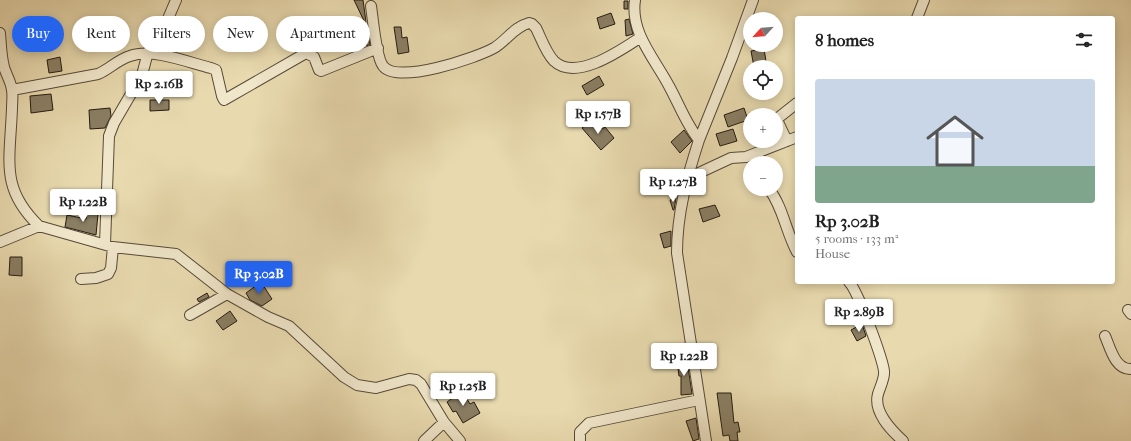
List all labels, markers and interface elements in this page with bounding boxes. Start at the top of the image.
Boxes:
north arrow [743,12,783,52]
map controls [743,12,783,196]
chip: Buy [12,16,64,52]
chip: Rent [72,16,130,52]
chip: Filters [138,16,205,52]
chip: New [213,16,268,52]
chip: Apartment [276,16,370,52]
icon: filters [1073,29,1095,51]
text: 8 homes [815,30,874,50]
button: locate [743,60,783,100]
pin: Rp 2.16B [118,71,200,105]
text: Rp 2.16B [135,76,183,91]
pin: Rp 1.57B [557,101,639,135]
icon: home [919,105,991,177]
text: Rp 1.57B [575,106,621,121]
button: + [743,108,783,148]
button: − [743,156,783,196]
pin: Rp 1.27B [632,169,714,203]
text: Rp 1.27B [649,174,697,189]
pin: Rp 1.22B [42,189,124,223]
text: Rp 1.22B [59,194,107,209]
text: Rp 3.02B [815,211,880,231]
text: 5 rooms · 133 m² [815,231,898,246]
text: House [815,246,850,261]
pin: Rp 3.02B [218,261,300,295]
text: Rp 3.02B [234,266,284,281]
pin: Rp 2.89B [818,299,900,333]
text: Rp 2.89B [834,304,884,319]
pin: Rp 1.22B [643,343,725,377]
text: Rp 1.22B [660,348,708,363]
pin: Rp 1.25B [422,373,504,407]
text: Rp 1.25B [439,378,487,393]

